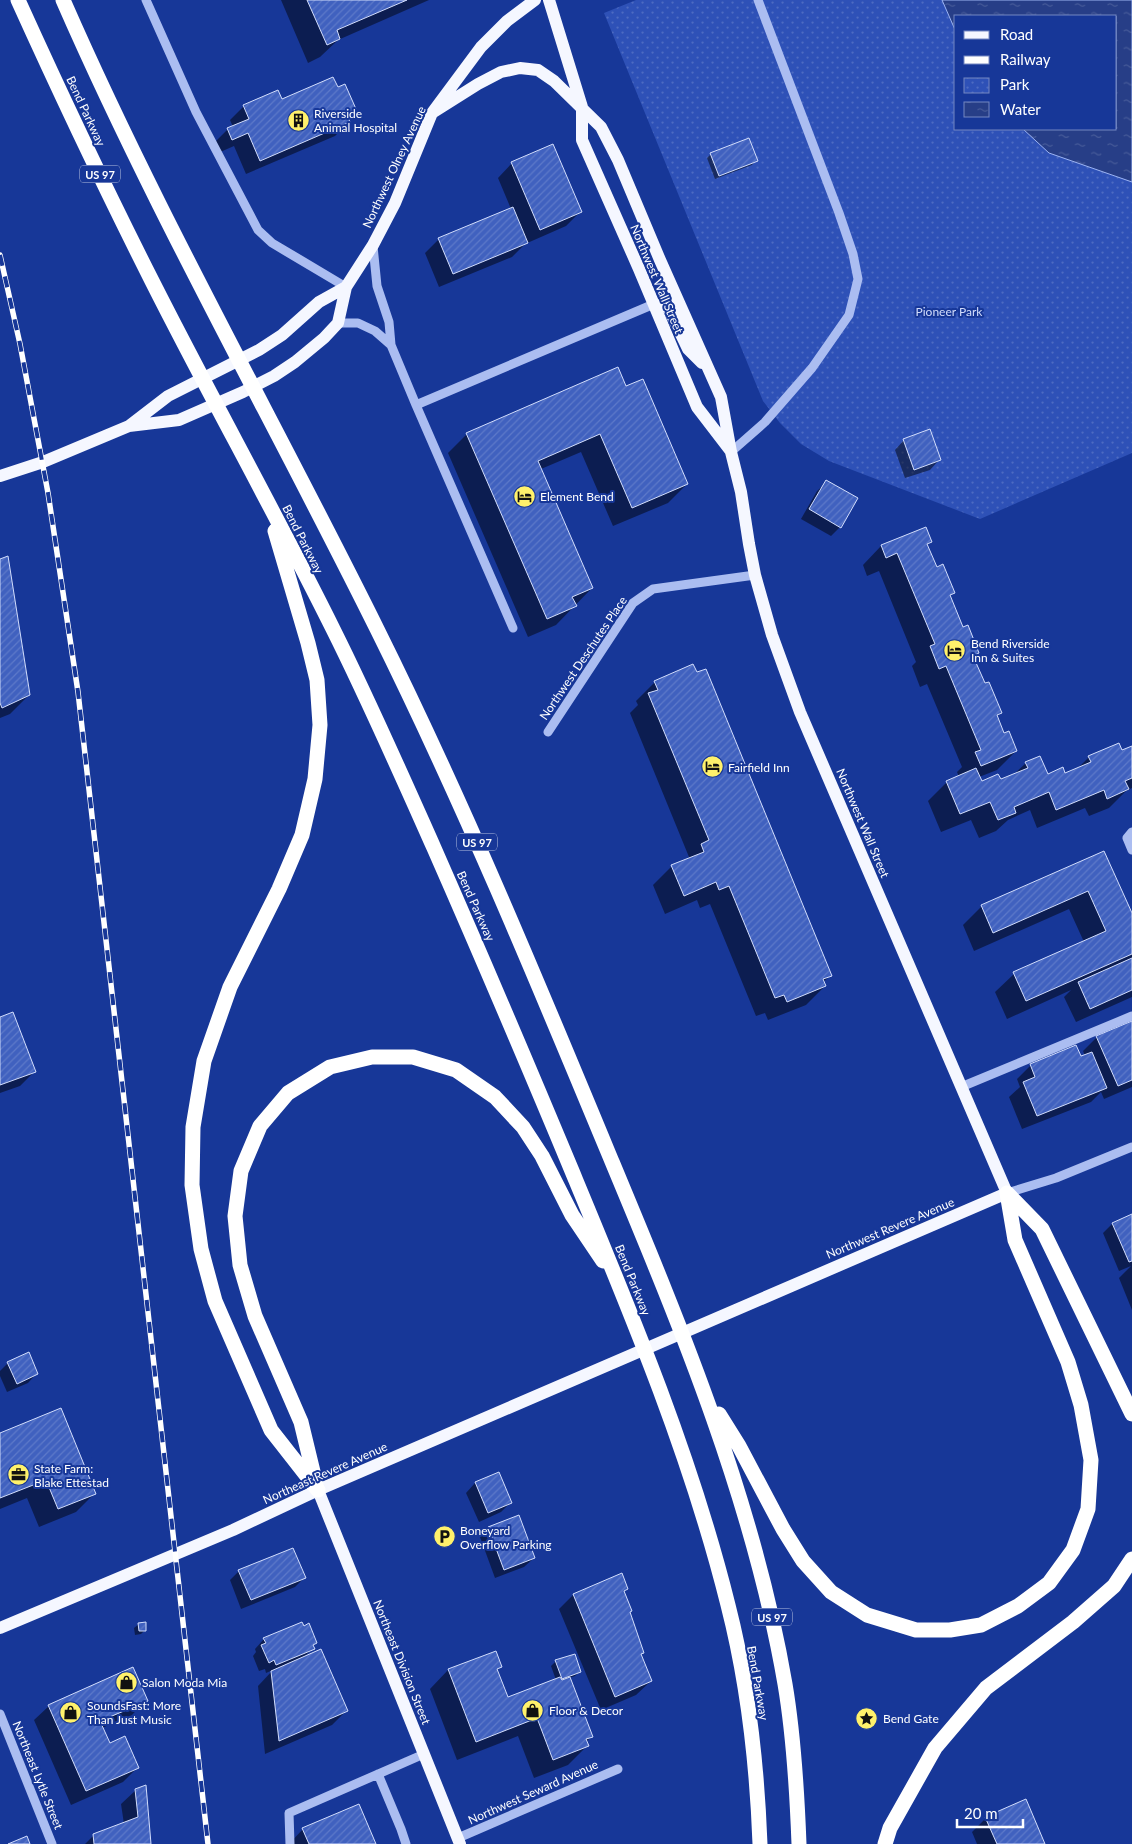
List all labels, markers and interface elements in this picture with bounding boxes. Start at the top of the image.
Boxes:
legend [954,15,1117,130]
text: Road [1000,25,1033,43]
text: Railway [1000,50,1051,68]
street label: Bend Parkway [63,74,109,149]
text: Park [1000,75,1030,93]
text: Water [1000,100,1041,118]
street label: Northwest Olney Avenue [359,104,429,230]
place label: Riverside Animal Hospital [314,106,397,135]
building icon: Riverside Animal Hospital [286,108,310,132]
road number: US 97 [80,165,120,182]
street label: Northwest Wall Street [627,222,687,337]
park label: Pioneer Park [916,304,983,319]
hotel icon: Element Bend [512,484,536,508]
place label: Element Bend [540,489,614,504]
street label: Bend Parkway [279,502,327,577]
street label: Northwest Deschutes Place [536,593,630,723]
place label: Bend Riverside Inn & Suites [971,636,1050,665]
hotel icon: Bend Riverside Inn & Suites [943,638,967,662]
hotel icon: Fairfield Inn [700,755,724,779]
place label: Fairfield Inn [728,760,790,775]
street label: Northwest Wall Street [833,766,893,881]
road number: US 97 [457,834,497,850]
street label: Bend Parkway [454,869,498,944]
street label: Northwest Revere Avenue [824,1194,956,1262]
street label: Bend Parkway [612,1242,654,1318]
street label: Northeast Revere Avenue [260,1439,390,1507]
place label: State Farm: Blake Ettestad [34,1461,109,1490]
office icon: State Farm: Blake Ettestad [6,1463,30,1487]
place label: Boneyard Overflow Parking [460,1523,552,1552]
parking icon: Boneyard Overflow Parking [432,1525,456,1549]
street label: Northeast Division Street [370,1597,434,1727]
road number: US 97 [752,1608,792,1625]
street label: Bend Parkway [744,1645,772,1722]
shop icon: Salon Moda Mia [114,1670,138,1694]
place label: Salon Moda Mia [142,1675,227,1690]
place label: SoundsFast: More Than Just Music [87,1698,181,1727]
shop icon: Floor & Decor [521,1698,545,1722]
shop icon: SoundsFast: More Than Just Music [59,1700,83,1724]
place label: Floor & Decor [549,1703,624,1718]
place icon: Bend Gate [855,1706,879,1730]
place label: Bend Gate [883,1711,939,1726]
street label: Northeast Lytle Street [9,1719,67,1832]
street label: Northwest Seward Avenue [466,1757,600,1827]
scale bar [957,1796,1023,1828]
text: 20 m [964,1804,998,1822]

